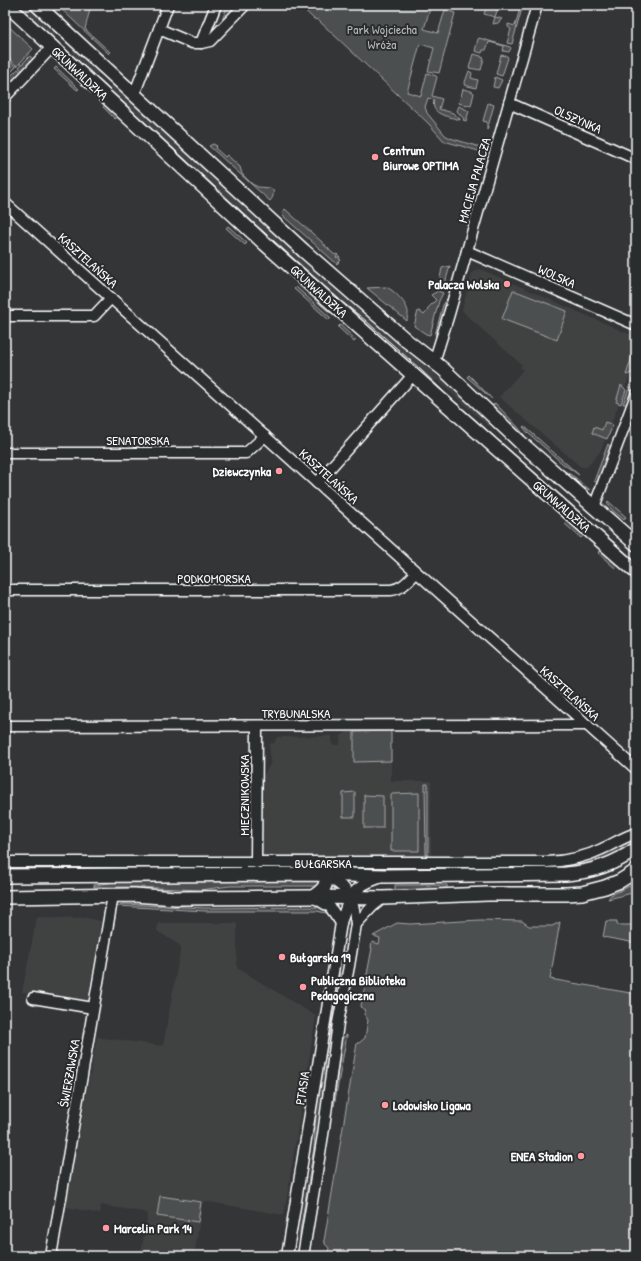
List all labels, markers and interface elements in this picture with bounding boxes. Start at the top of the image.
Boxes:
park label: Park Wojciecha Wróża [347,20,417,53]
street label: GRUNWALDZKA [48,42,113,104]
street label: OLSZYNKA [551,101,605,138]
street label: MACIEJA PALACZA [453,135,495,225]
place label: Centrum Biurowe OPTIMA [383,141,459,174]
marker: Centrum Biurowe OPTIMA [370,152,380,162]
street label: KASZTELAŃSKA [54,228,122,292]
street label: GRUNWALDZKA [286,260,352,322]
street label: WOLSKA [535,260,579,292]
place label: Palacza Wolska [428,275,500,293]
marker: Palacza Wolska [502,279,512,289]
street label: SENATORSKA [106,431,170,449]
street label: KASZTELAŃSKA [295,444,363,508]
place label: Dziewczynka [213,462,272,481]
marker: Dziewczynka [274,466,284,476]
street label: GRUNWALDZKA [529,476,595,537]
street label: PODKOMORSKA [177,569,251,587]
street label: KASZTELAŃSKA [536,661,604,725]
street label: TRYBUNALSKA [262,704,331,722]
street label: MIECZNIKOWSKA [235,754,253,836]
street label: BUŁGARSKA [294,854,352,872]
place label: Bułgarska 19 [290,948,351,967]
marker: Bułgarska 19 [277,952,287,962]
place label: Publiczna Biblioteka Pedagogiczna [311,971,406,1005]
marker: Publiczna Biblioteka Pedagogiczna [298,982,308,992]
street label: ŚWIERZAWSKA [54,1037,84,1108]
street label: PTASIA [290,1069,314,1106]
place label: Lodowisko Ligawa [393,1096,472,1115]
marker: Lodowisko Ligawa [380,1100,390,1110]
place label: ENEA Stadion [511,1147,573,1165]
marker: ENEA Stadion [576,1151,586,1161]
place label: Marcelin Park 14 [114,1219,192,1237]
marker: Marcelin Park 14 [101,1223,111,1233]

